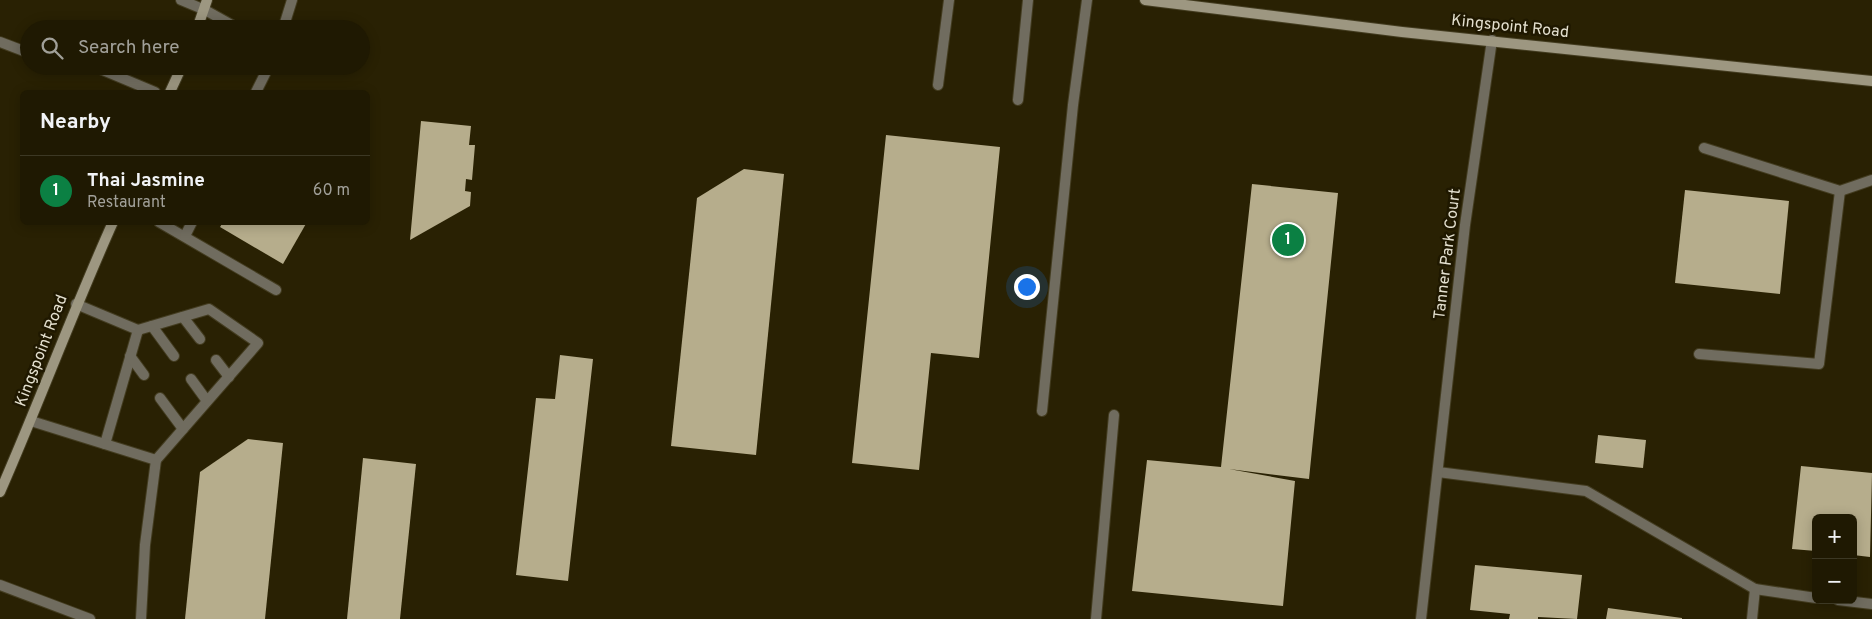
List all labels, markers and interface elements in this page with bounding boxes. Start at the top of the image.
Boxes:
street label: Kingspoint Road [1450,11,1570,43]
search box [20,20,370,75]
icon: search [38,34,66,62]
text: Search here [78,36,180,60]
text: Nearby [40,109,111,136]
text: Thai Jasmine [87,169,205,193]
text: 1 [53,181,59,201]
text: 60 m [313,181,350,201]
street label: Tanner Park Court [1430,187,1466,321]
text: Restaurant [87,193,166,213]
pin: 1 [1272,221,1304,259]
your location [1014,274,1040,300]
street label: Kingspoint Road [11,292,73,410]
map controls [1812,514,1857,604]
button: + [1812,514,1857,559]
button: − [1812,559,1857,604]

